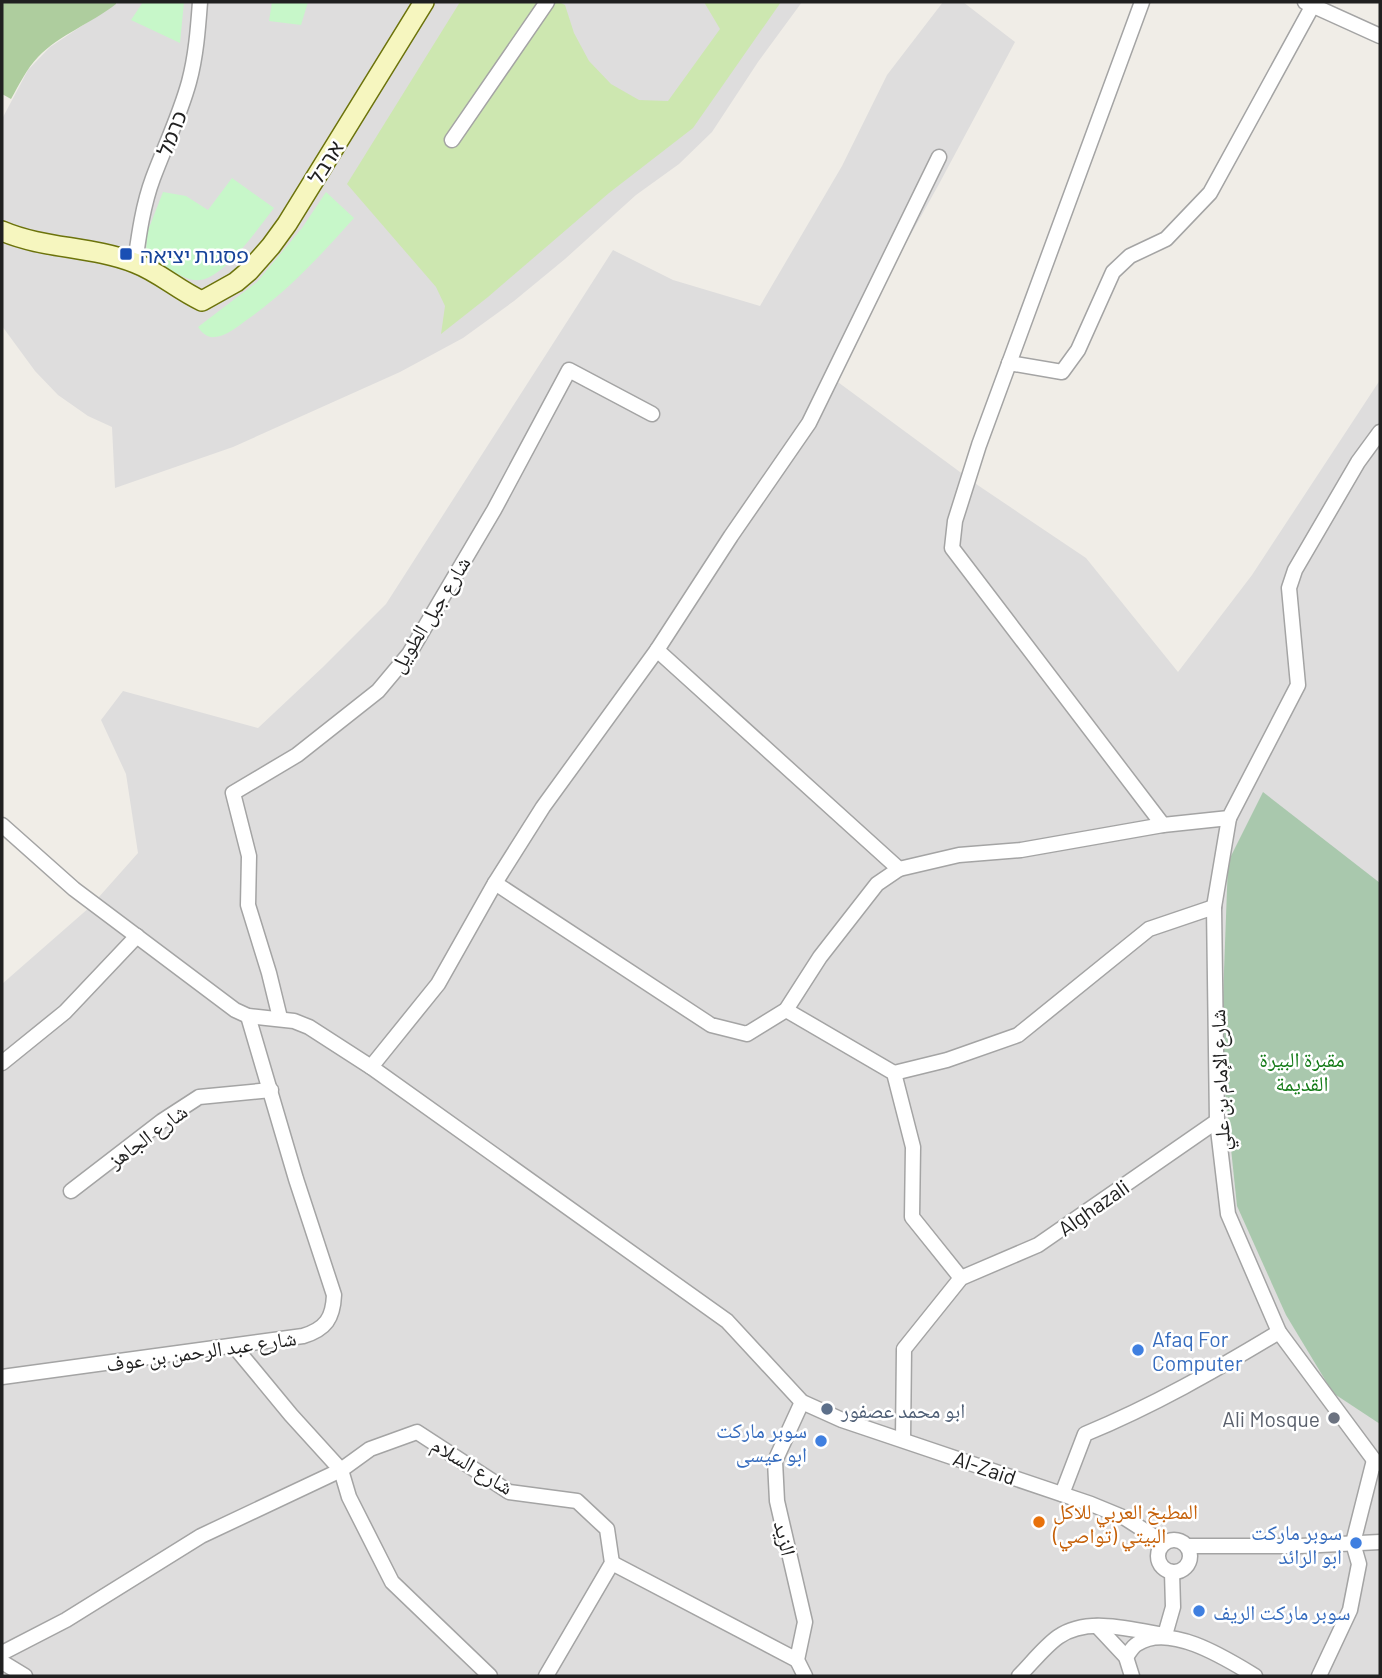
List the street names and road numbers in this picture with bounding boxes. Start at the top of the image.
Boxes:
street label: כרמל [151,107,191,159]
street label: ארבל [302,136,348,188]
street label: شارع جبل الطويل [383,551,476,678]
street label: شارع الإمام بن علي [1204,1009,1239,1151]
street label: شارع الجاهز [102,1098,193,1174]
street label: Alghazali [1053,1173,1133,1241]
street label: شارع عبد الرحمن بن عوف [104,1324,298,1378]
street label: شارع السلام [426,1431,518,1502]
street label: Al-Zaid [950,1445,1020,1489]
street label: الزيد [769,1518,802,1558]

